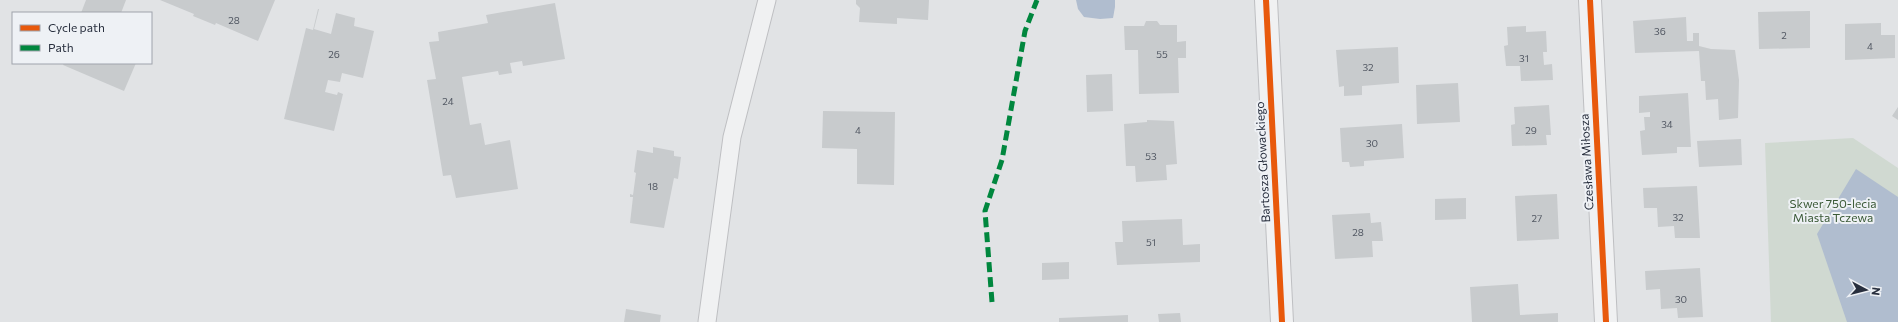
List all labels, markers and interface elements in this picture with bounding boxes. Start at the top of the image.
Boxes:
legend [12,12,152,64]
house number: 28 [228,14,240,26]
text: Cycle path [48,20,105,34]
house number: 36 [1654,25,1666,37]
house number: 2 [1781,29,1787,41]
text: Path [48,40,74,54]
house number: 4 [1867,40,1873,52]
house number: 26 [328,48,340,60]
house number: 55 [1156,48,1168,60]
house number: 31 [1519,52,1529,64]
house number: 32 [1362,61,1374,73]
house number: 24 [442,95,454,107]
street label: Bartosza Głowackiego [1252,101,1272,223]
street label: Czesława Miłosza [1576,113,1596,211]
house number: 34 [1661,118,1673,130]
house number: 4 [855,124,861,136]
house number: 29 [1525,124,1537,136]
house number: 30 [1366,137,1378,149]
house number: 53 [1145,150,1157,162]
house number: 18 [648,180,658,192]
park label: Skwer 750-lecia Miasta Tczewa [1789,196,1877,224]
house number: 32 [1672,211,1684,223]
house number: 27 [1532,212,1542,224]
house number: 28 [1352,226,1364,238]
house number: 51 [1146,236,1156,248]
north arrow [1846,270,1886,310]
text: N [1869,286,1883,296]
house number: 30 [1675,293,1687,305]

